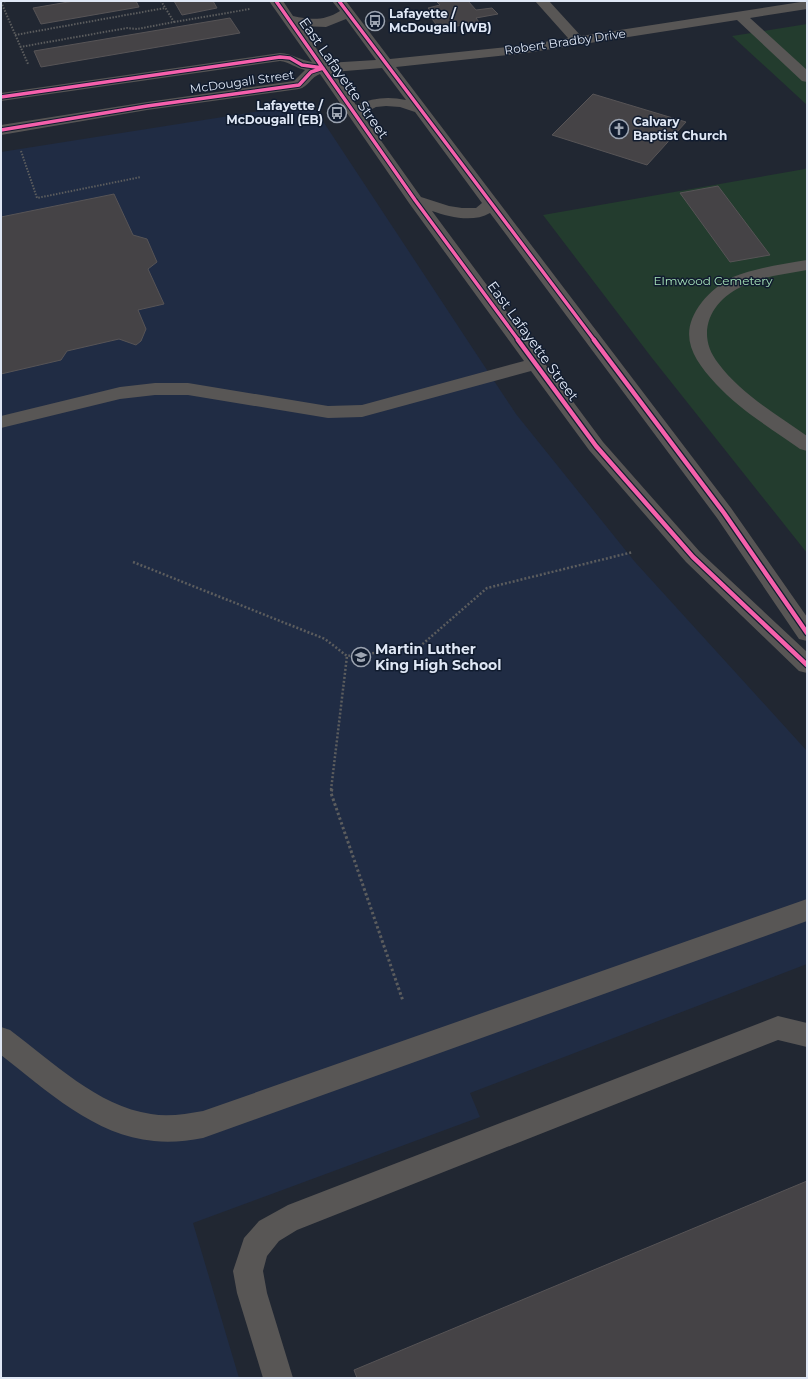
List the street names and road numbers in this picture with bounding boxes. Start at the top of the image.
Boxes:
street label: East Lafayette Street [295,14,393,142]
street label: Robert Bradby Drive [503,26,626,57]
street label: McDougall Street [189,67,295,96]
street label: East Lafayette Street [483,277,583,405]

